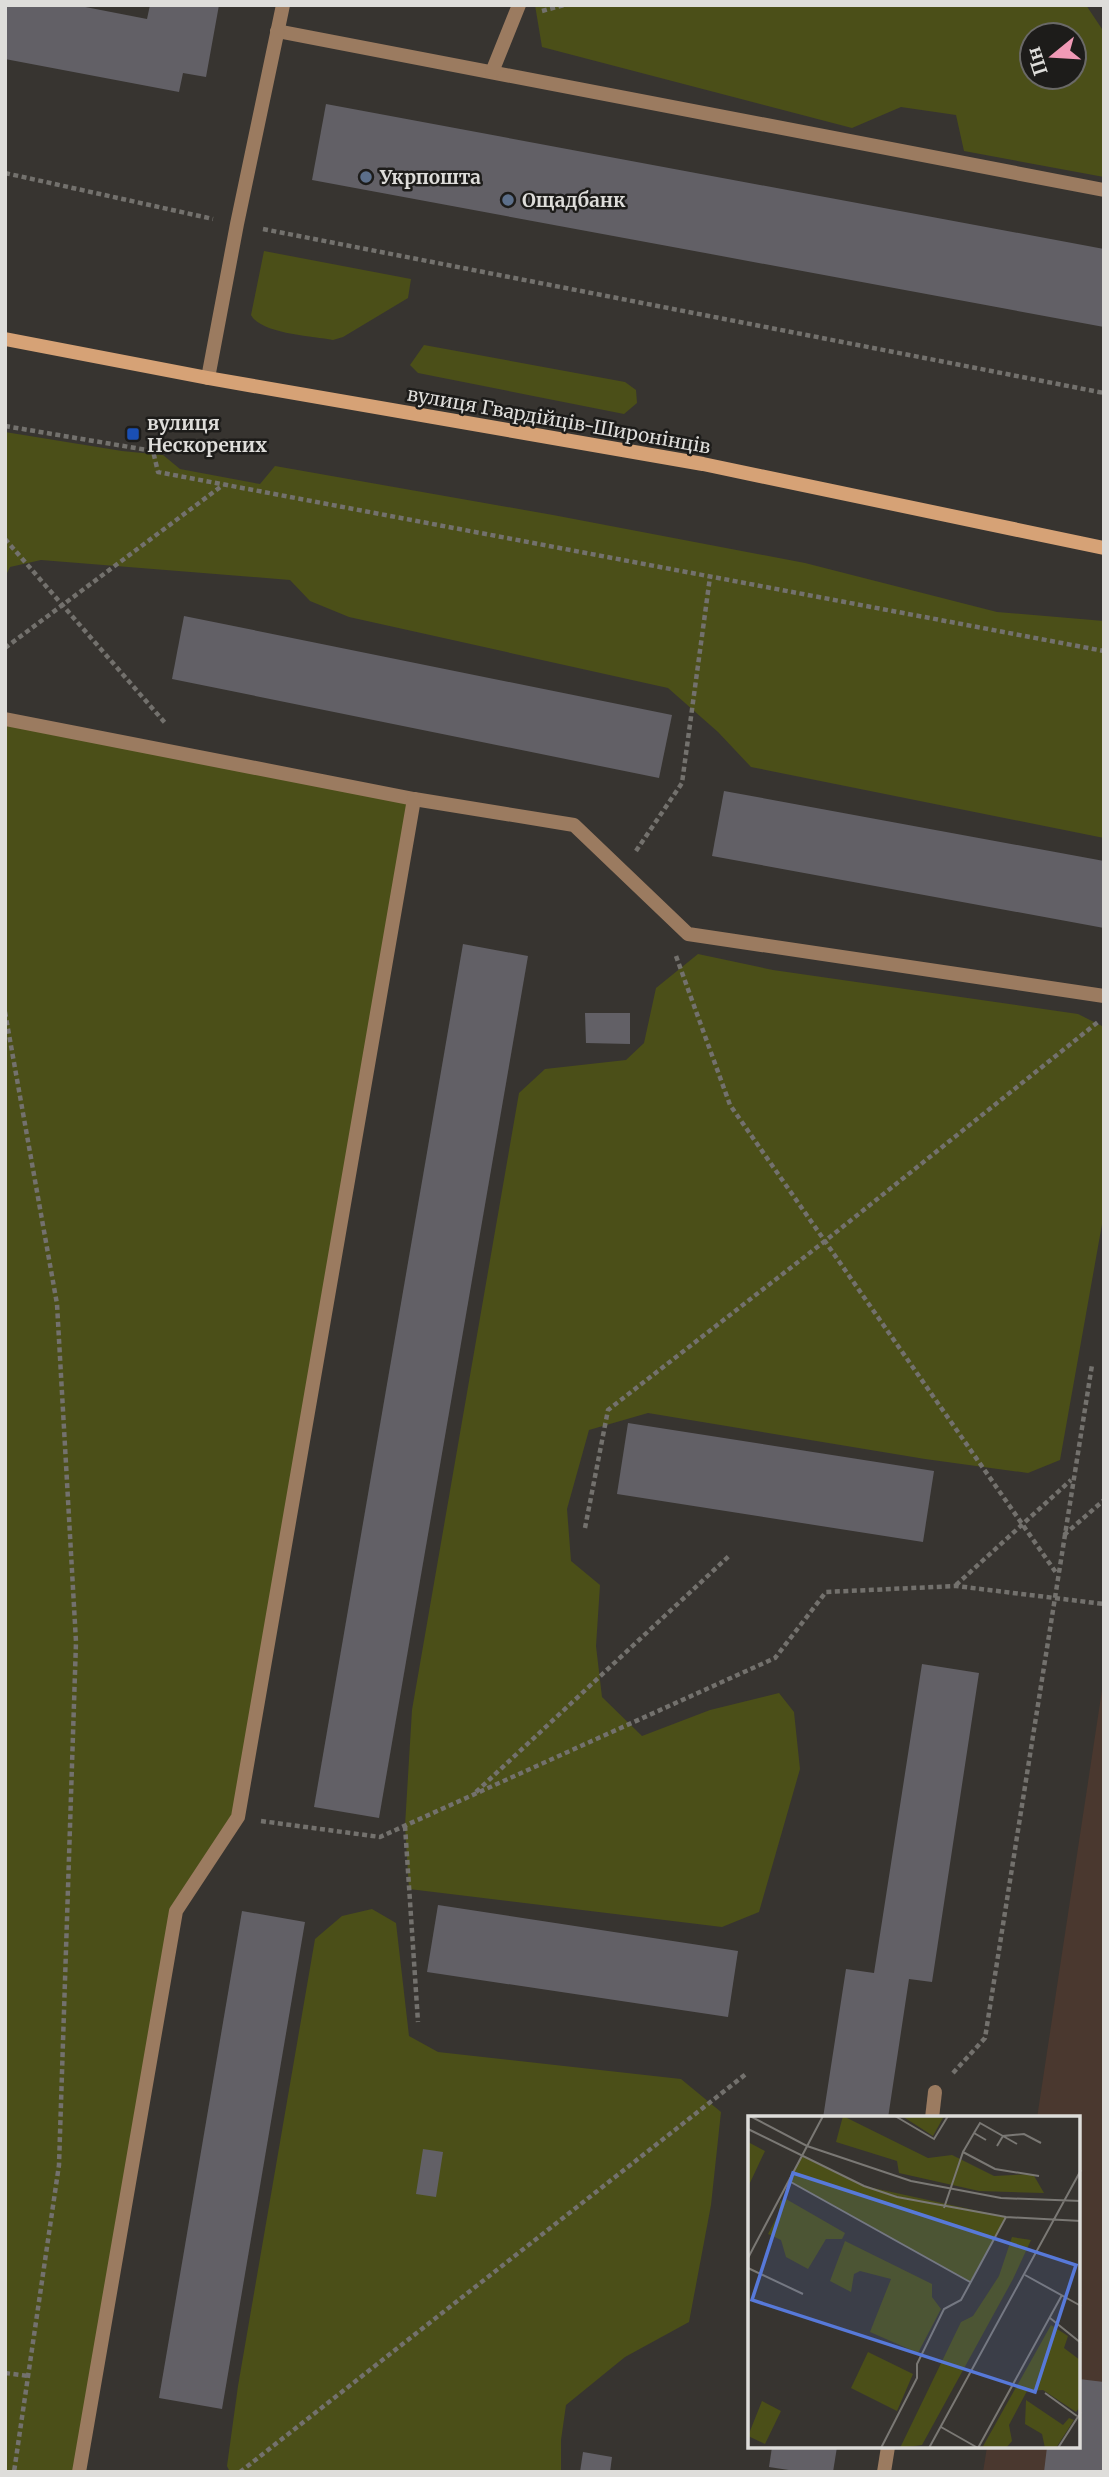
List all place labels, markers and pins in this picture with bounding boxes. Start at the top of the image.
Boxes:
place label: Укрпошта [379,165,481,189]
marker: Укрпошта [358,169,374,185]
place label: Ощадбанк [522,188,626,212]
marker: Ощадбанк [500,192,516,208]
place label: вулиця Нескорених [147,411,267,457]
marker: вулиця Нескорених [125,426,141,442]

